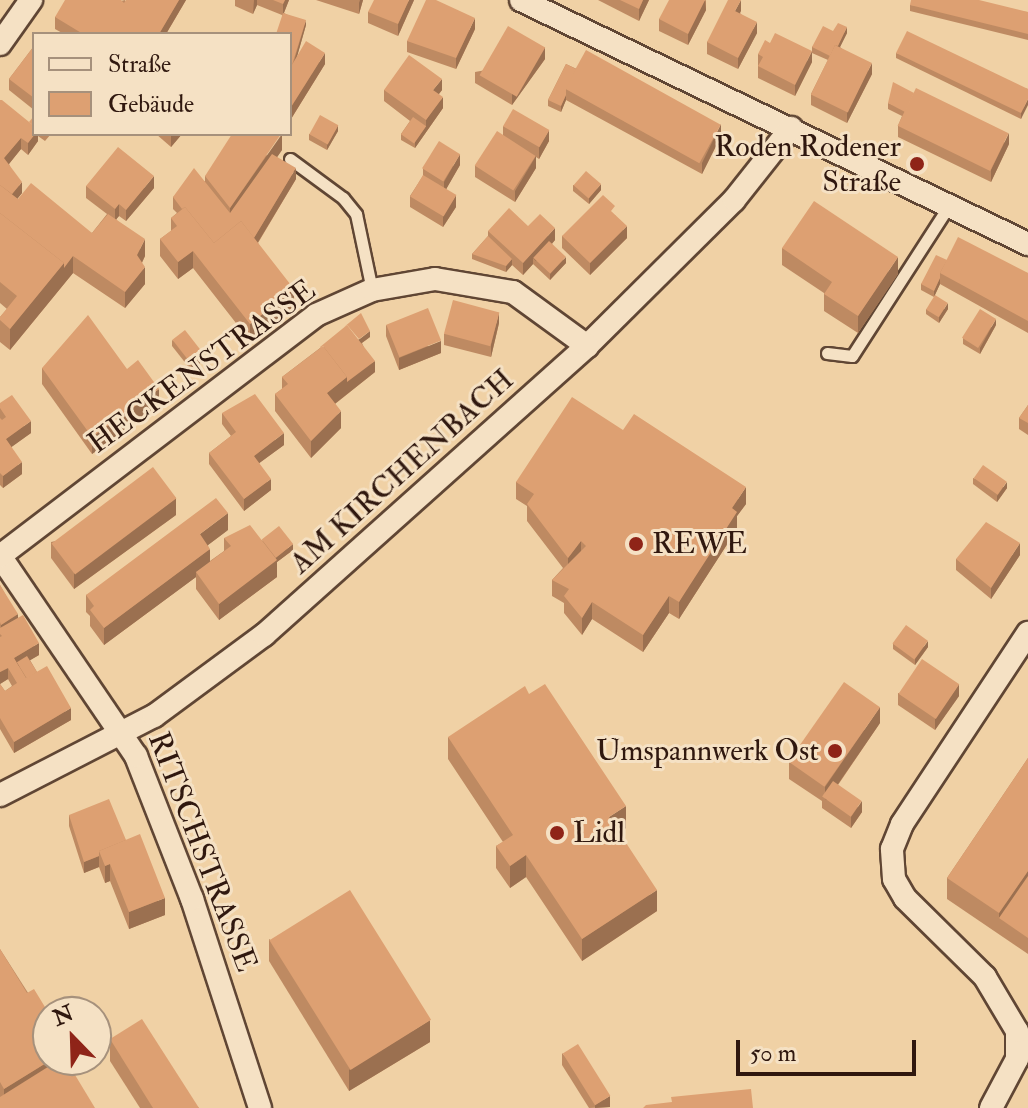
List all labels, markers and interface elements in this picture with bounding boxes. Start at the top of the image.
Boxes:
legend [32,32,292,136]
text: Straße [108,49,171,80]
text: Gebäude [108,89,194,120]
place label: Roden Rodener Straße [714,129,901,200]
marker: Roden Rodener Straße [908,155,926,173]
street label: HECKENSTRASSE [81,272,323,462]
street label: AM KIRCHENBACH [283,362,521,582]
place label: REWE [652,526,747,562]
marker: REWE [627,535,645,553]
street label: RITSCHSTRASSE [140,727,264,977]
place label: Umspannwerk Ost [596,733,819,769]
marker: Umspannwerk Ost [826,742,844,760]
place label: Lidl [573,815,625,851]
marker: Lidl [548,824,566,842]
north arrow [32,996,112,1076]
text: N [49,999,78,1032]
scale bar [740,1024,920,1074]
text: 50 m [750,1038,796,1069]

